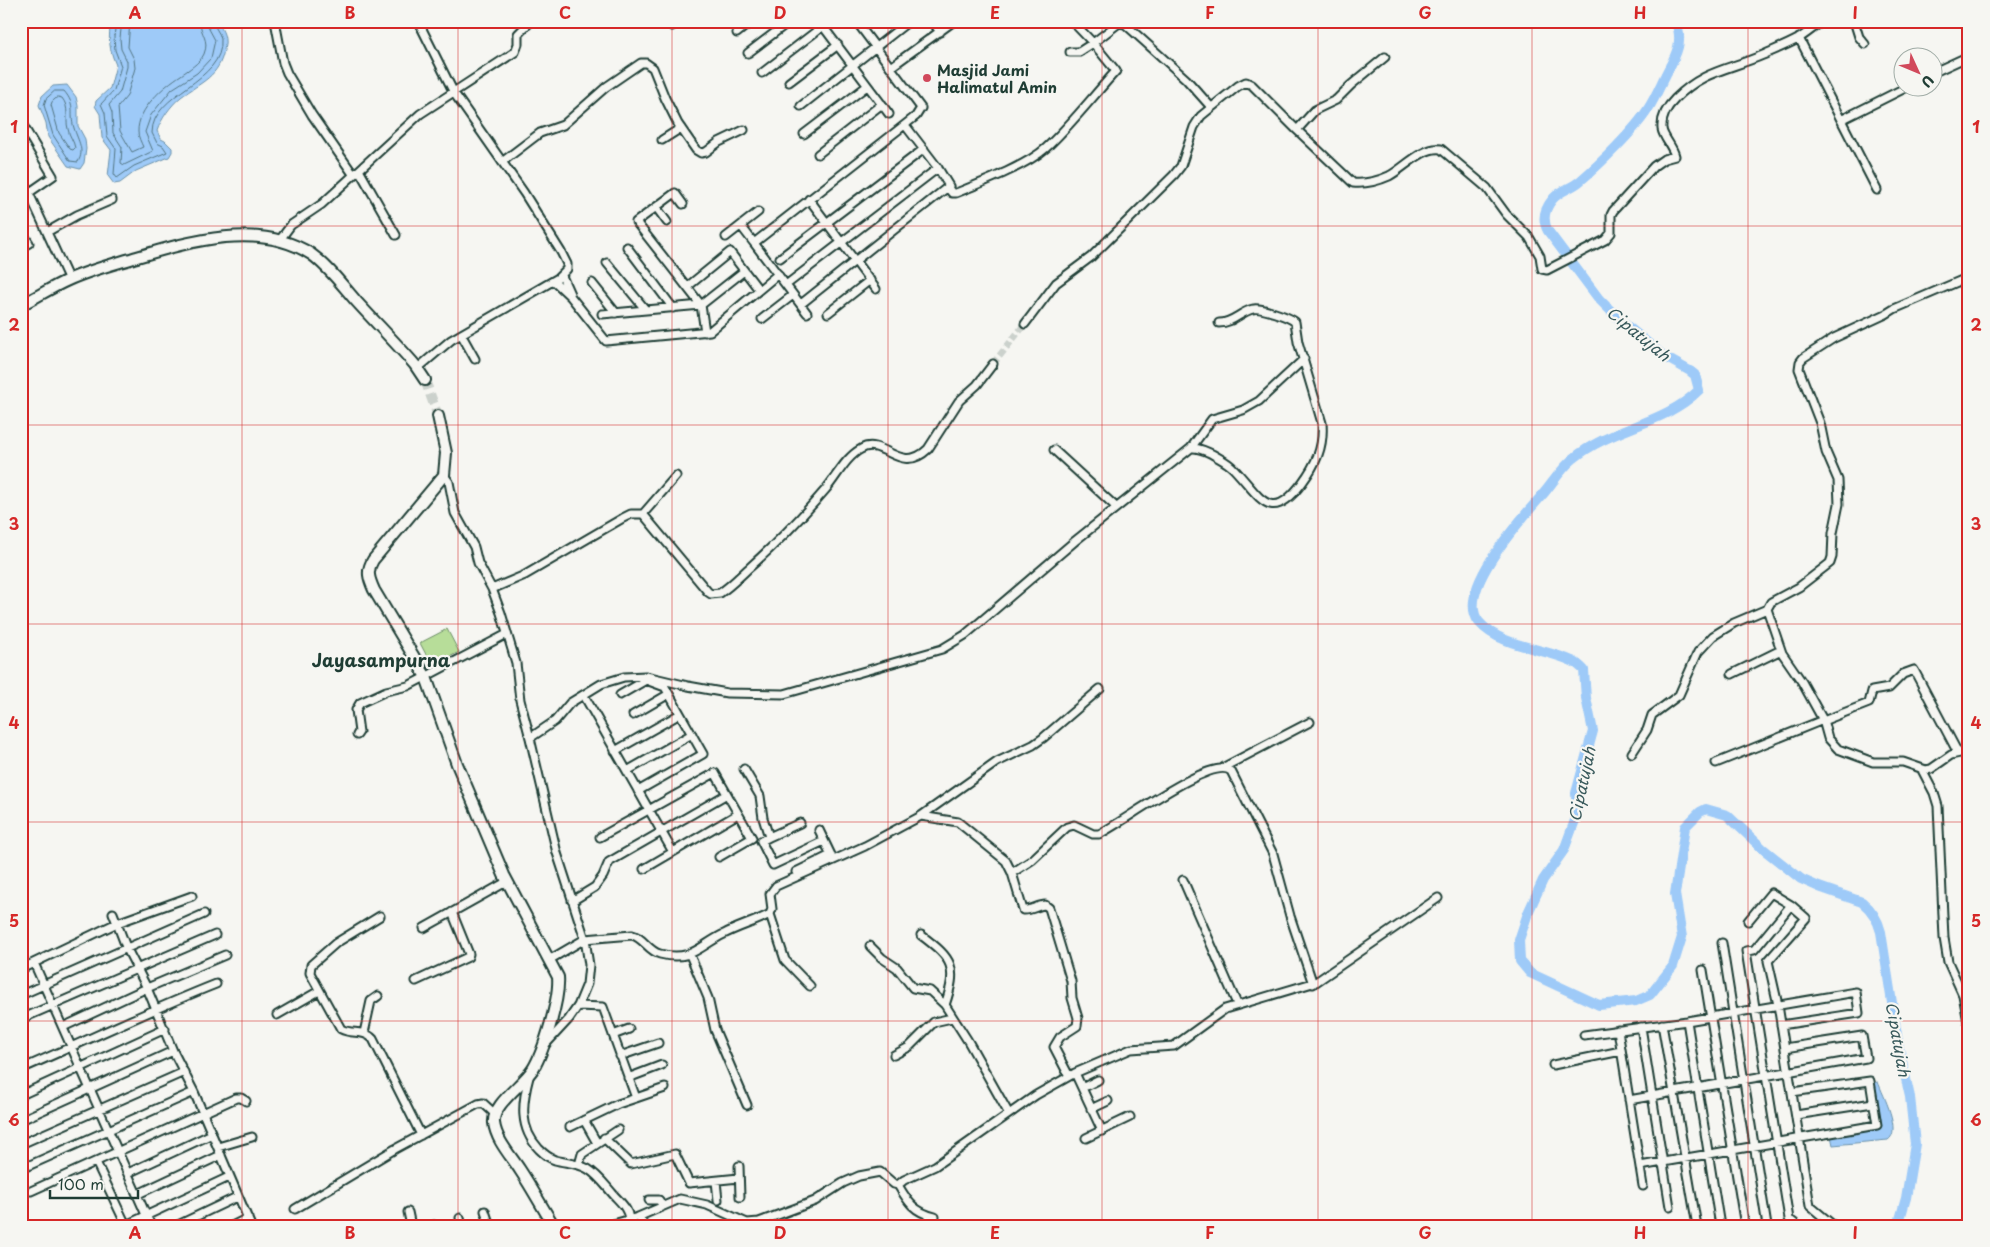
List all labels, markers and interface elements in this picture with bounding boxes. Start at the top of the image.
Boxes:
text: A [129,0,142,24]
text: B [345,0,356,24]
text: C [559,0,571,24]
text: D [774,0,786,24]
text: E [990,0,1000,24]
text: F [1205,0,1215,24]
text: G [1418,0,1432,24]
text: H [1634,0,1646,24]
text: I [1852,0,1858,24]
north arrow [1892,48,1942,98]
place label: Masjid Jami Halimatul Amin [937,58,1057,98]
text: U [1916,70,1939,93]
marker: Masjid Jami Halimatul Amin [921,72,933,84]
text: 1 [10,114,18,138]
text: 1 [1972,114,1980,138]
water label: Cipatujah [1602,300,1676,367]
text: 2 [8,312,20,336]
text: 2 [1970,312,1982,336]
text: 3 [9,511,19,535]
text: 3 [1971,511,1981,535]
district label: Jayasampurna [312,646,451,673]
text: 4 [9,710,20,734]
text: 4 [1971,710,1982,734]
water label: Cipatujah [1561,744,1601,824]
text: 5 [9,908,19,932]
text: 5 [1971,908,1981,932]
water label: Cipatujah [1881,1000,1918,1079]
text: 6 [8,1107,20,1131]
text: 6 [1970,1107,1982,1131]
scale bar [50,1167,138,1199]
text: 100 m [58,1172,104,1195]
text: A [129,1220,142,1244]
text: B [345,1220,356,1244]
text: C [559,1220,571,1244]
text: D [774,1220,786,1244]
text: E [990,1220,1000,1244]
text: F [1205,1220,1215,1244]
text: G [1418,1220,1432,1244]
text: H [1634,1220,1646,1244]
text: I [1852,1220,1858,1244]

